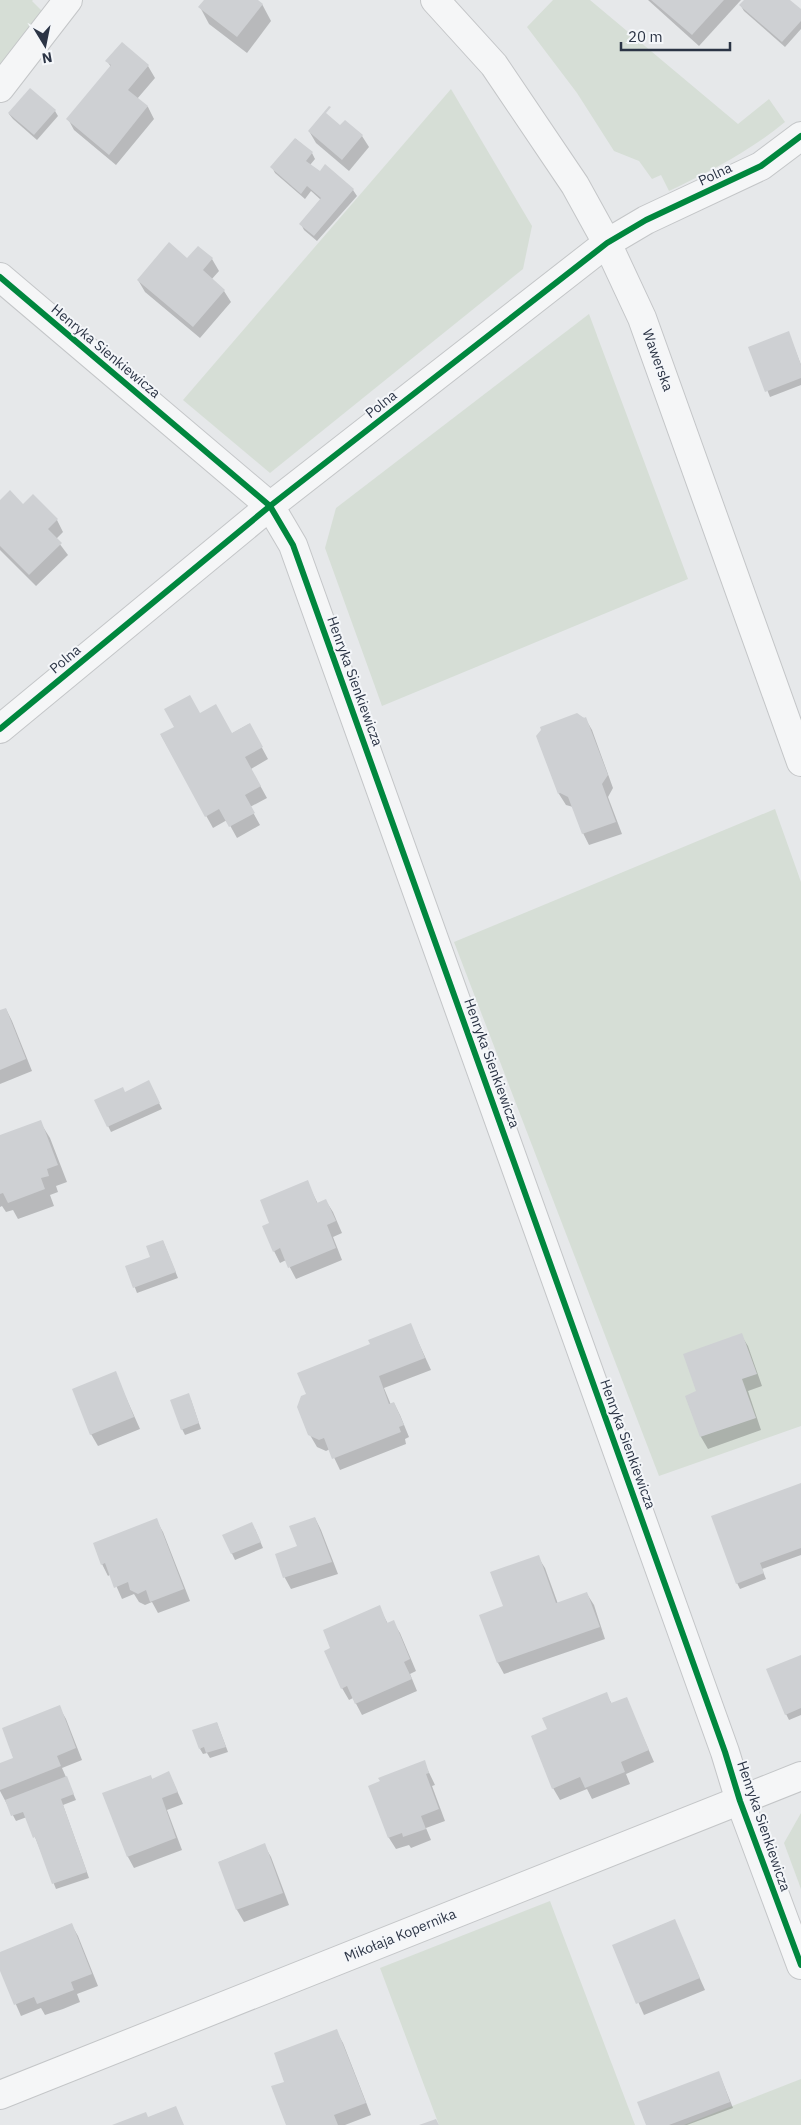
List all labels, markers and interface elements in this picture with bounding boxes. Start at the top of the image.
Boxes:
north arrow [20,20,70,70]
scale bar [621,20,730,52]
text: 20 m [628,27,663,46]
text: N [41,48,54,68]
street label: Polna [695,158,735,190]
street label: Henryka Sienkiewicza [48,300,165,402]
street label: Wawerska [638,326,678,394]
street label: Polna [362,386,401,422]
street label: Henryka Sienkiewicza [323,614,387,749]
street label: Polna [46,640,85,677]
street label: Henryka Sienkiewicza [460,996,524,1131]
street label: Henryka Sienkiewicza [596,1377,660,1512]
street label: Henryka Sienkiewicza [733,1758,795,1894]
street label: Mikołaja Kopernika [341,1904,459,1966]

